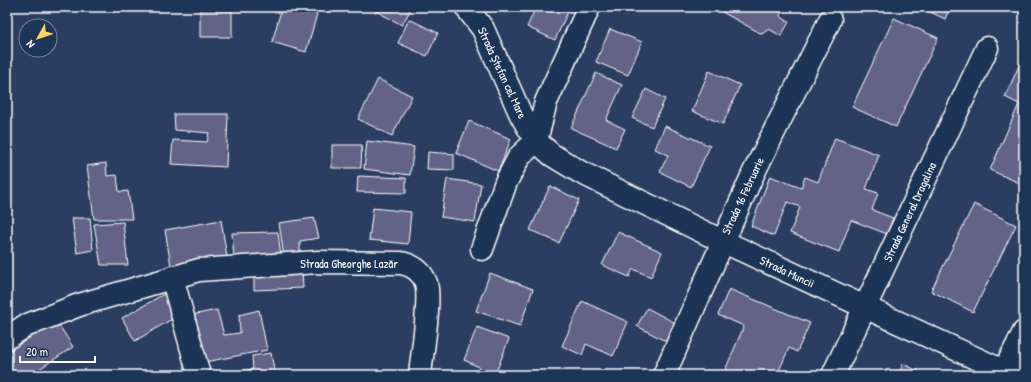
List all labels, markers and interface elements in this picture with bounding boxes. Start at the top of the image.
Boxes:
north arrow [18,18,58,58]
street label: Strada Ștefan cel Mare [474,24,531,122]
text: N [23,38,38,51]
street label: Strada 16 Februarie [717,154,768,237]
street label: Strada General Dragalina [879,159,940,264]
street label: Strada Muncii [757,251,817,292]
street label: Strada Gheorghe Lazăr [300,255,398,272]
scale bar [20,338,95,364]
text: 20 m [26,343,48,360]

